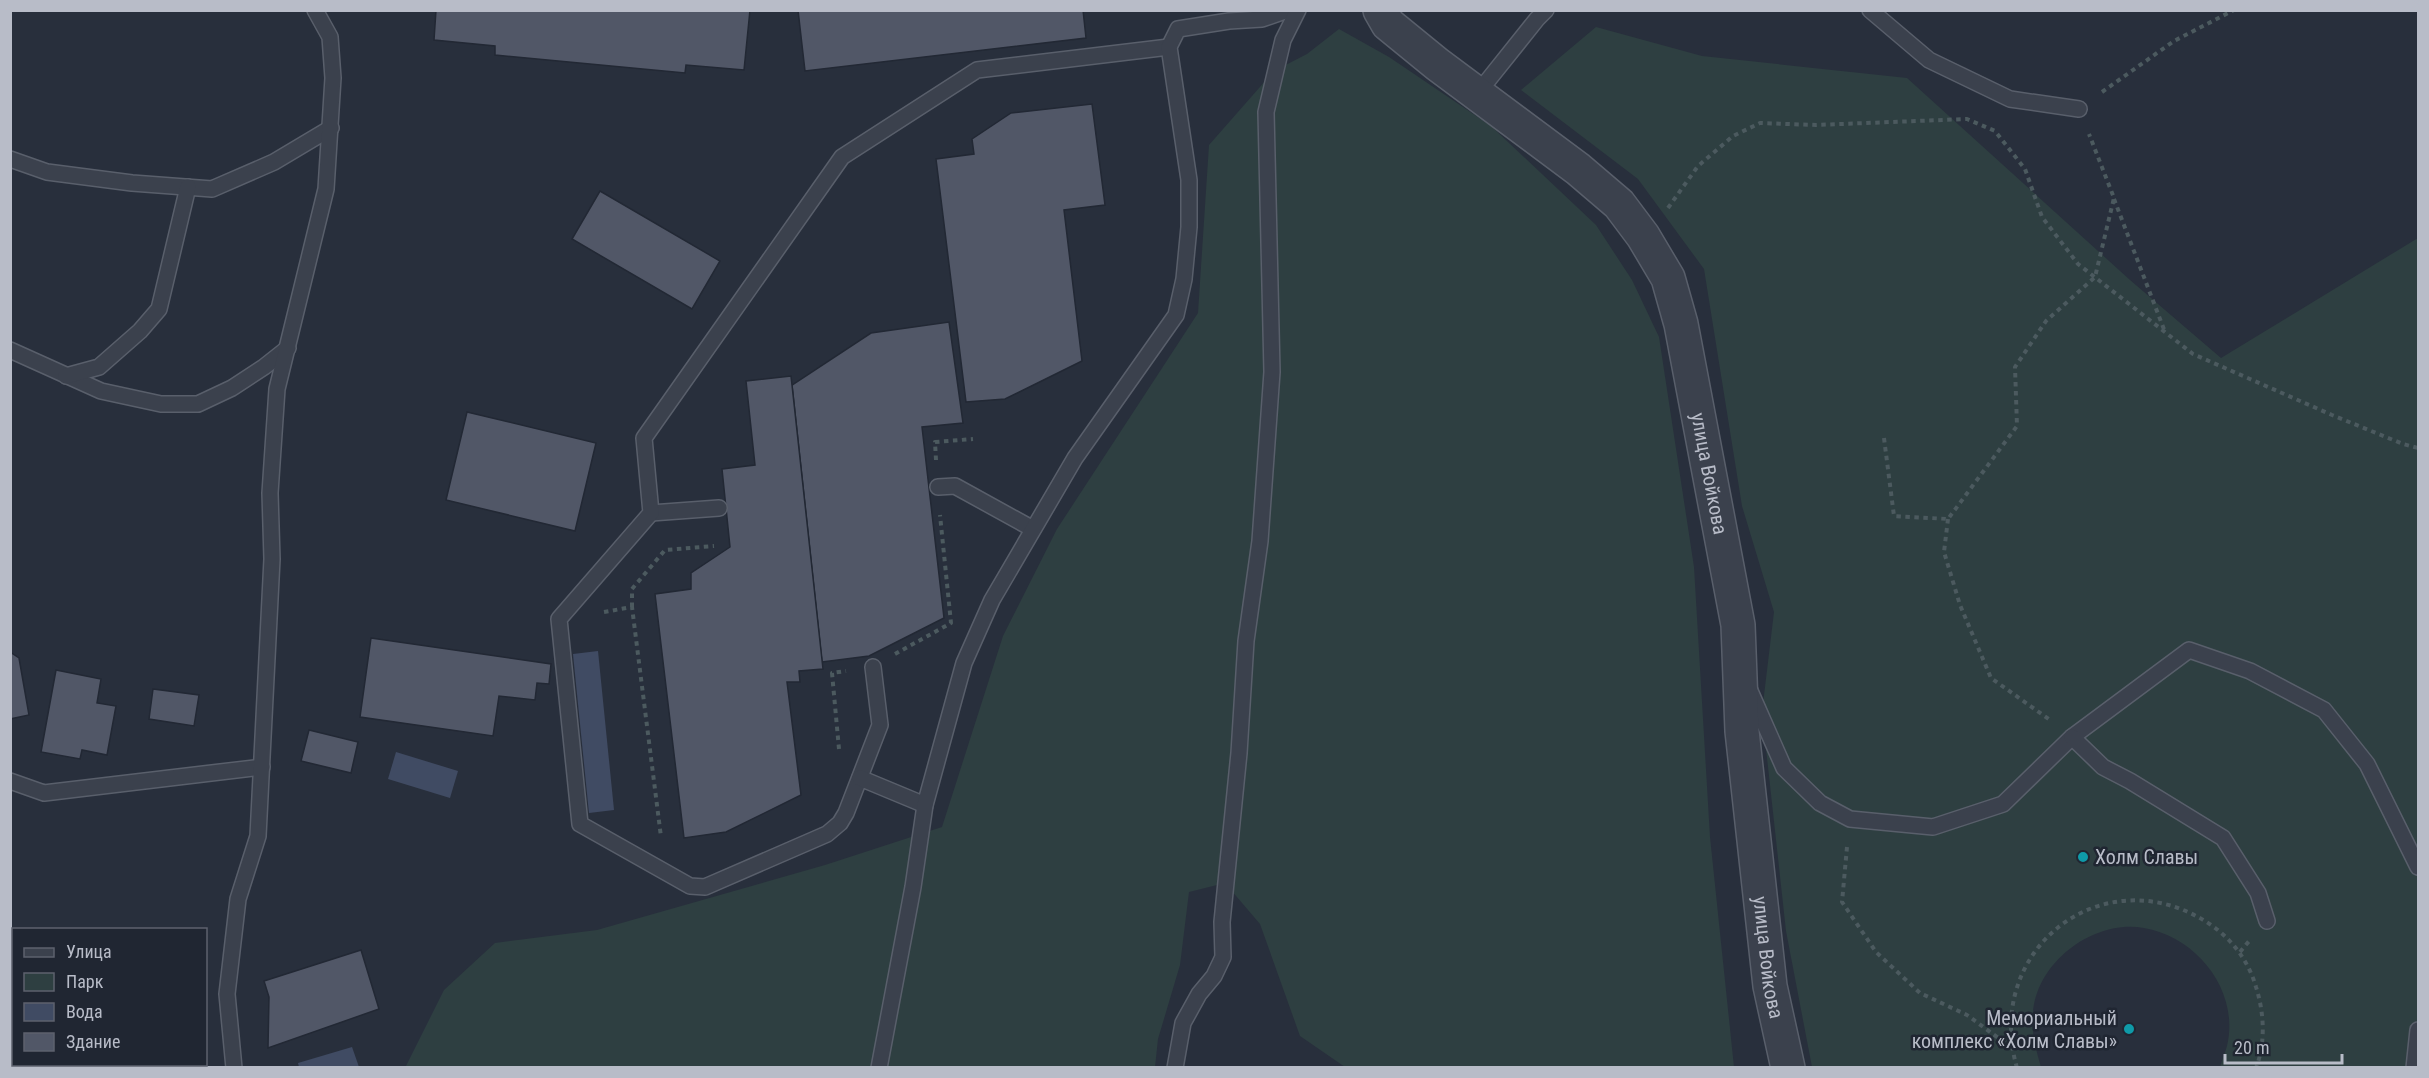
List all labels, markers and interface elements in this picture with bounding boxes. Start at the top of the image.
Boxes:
street label: улица Войкова [1686,411,1733,536]
place label: Холм Славы [2095,845,2198,869]
marker: Холм Славы [2076,850,2090,864]
street label: улица Войкова [1748,895,1789,1021]
legend [12,928,207,1066]
text: Улица [66,941,112,962]
text: Парк [66,971,104,992]
text: Вода [66,1001,103,1022]
place label: Мемориальный комплекс «Холм Славы» [1912,1006,2117,1053]
marker: Мемориальный комплекс «Холм Славы» [2122,1022,2136,1036]
scale bar [2225,1027,2342,1065]
text: Здание [66,1031,120,1052]
text: 20 m [2234,1037,2269,1058]

